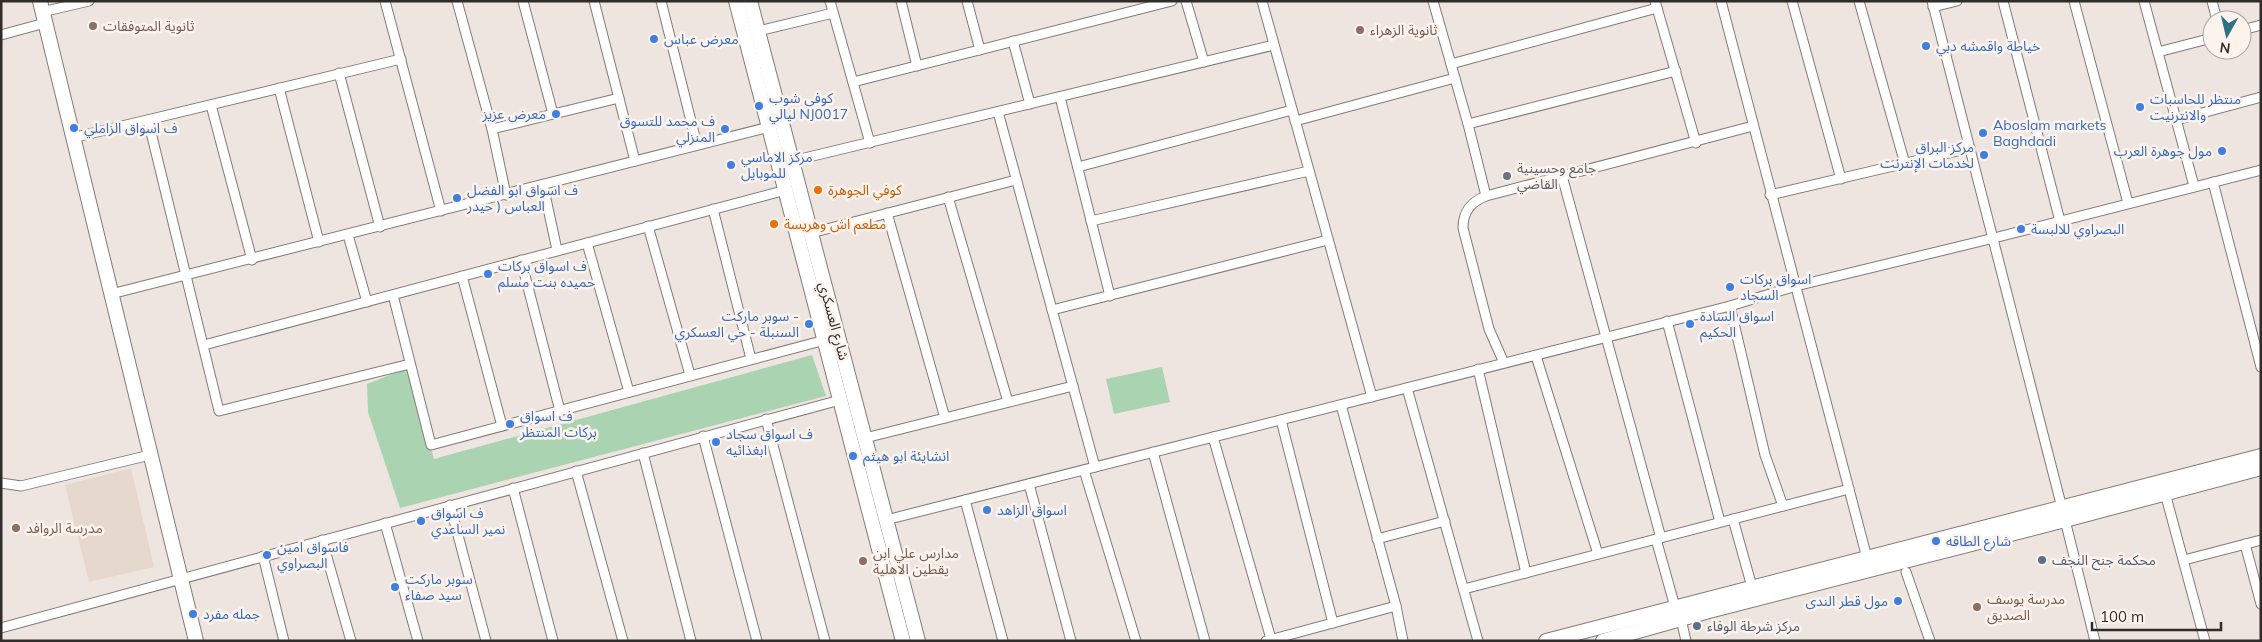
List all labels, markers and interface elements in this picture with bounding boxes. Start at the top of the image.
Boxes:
north arrow [2202,10,2252,60]
place label: ثانوية المتوفقات [103,17,194,35]
marker: ثانوية المتوفقات [87,20,99,32]
place label: ثانوية الزهراء [1370,21,1438,39]
marker: ثانوية الزهراء [1354,24,1366,36]
place label: معرض عباس [664,30,739,48]
marker: معرض عباس [648,33,660,45]
place label: خياطة واقمشه دبي [1936,37,2041,57]
text: N [2219,38,2232,58]
marker: خياطة واقمشه دبي [1920,40,1932,52]
place label: كوفي شوب ليالي NJ0017 [769,89,848,125]
place label: منتظر للحاسبات والانترنيت [2150,90,2241,124]
marker: كوفي شوب ليالي NJ0017 [753,100,765,112]
marker: منتظر للحاسبات والانترنيت [2134,101,2146,113]
place label: معرض عزيز [481,105,546,123]
marker: معرض عزيز [550,108,562,120]
place label: ف محمد للتسوق المنزلي [620,112,715,148]
place label: Aboslam markets Baghdadi [1993,116,2107,150]
place label: ف اسواق الزاملي [84,119,178,139]
marker: ف اسواق الزاملي [68,122,80,134]
marker: ف محمد للتسوق المنزلي [719,123,731,135]
marker: Aboslam markets Baghdadi [1977,127,1989,139]
place label: مركز البراق لخدمات الإنترنت [1880,138,1974,173]
place label: مول جوهرة العرب [2114,142,2212,160]
marker: مول جوهرة العرب [2216,145,2228,157]
place label: مركز الاماسي للموبايل [741,148,812,182]
marker: مركز البراق لخدمات الإنترنت [1978,149,1990,161]
marker: مركز الاماسي للموبايل [725,159,737,171]
place label: جامع وحسينية القاضي [1517,159,1596,195]
marker: جامع وحسينية القاضي [1501,170,1513,182]
place label: ف اسواق ابو الفضل العباس ( حيدر [466,181,578,215]
place label: كوفي الجوهرة [828,181,902,201]
marker: كوفي الجوهرة [812,184,824,196]
marker: ف اسواق ابو الفضل العباس ( حيدر [451,192,463,204]
place label: مطعم اش وهريسة [784,215,886,235]
marker: مطعم اش وهريسة [768,218,780,230]
place label: البصراوي للالبسة [2031,220,2124,240]
marker: البصراوي للالبسة [2015,223,2027,235]
place label: ف اسواق بركات حميده بنت مسلم [498,257,595,293]
marker: ف اسواق بركات حميده بنت مسلم [482,268,494,280]
place label: اسواق بركات السجاد [1740,270,1811,304]
street label: شارع العسكري [813,280,853,363]
marker: اسواق بركات السجاد [1724,281,1736,293]
place label: سوبر ماركت - السنبلة - حي العسكري [675,307,799,343]
place label: اسواق السادة الحكيم [1700,307,1774,343]
marker: سوبر ماركت - السنبلة - حي العسكري [803,318,815,330]
marker: اسواق السادة الحكيم [1684,318,1696,330]
place label: ف اسواق بركات المنتظر [519,407,597,441]
marker: ف اسواق بركات المنتظر [504,418,516,430]
place label: ف اسواق سجاد ابغذائيه [726,425,813,459]
marker: ف اسواق سجاد ابغذائيه [710,436,722,448]
place label: انشايئة ابو هيثم [863,447,949,467]
marker: انشايئة ابو هيثم [847,450,859,462]
place label: اسواق الزاهد [997,501,1067,519]
place label: ف اسواق نمير الساعدي [431,504,506,540]
marker: اسواق الزاهد [981,504,993,516]
marker: ف اسواق نمير الساعدي [415,515,427,527]
place label: مدرسة الروافد [26,519,103,537]
marker: مدرسة الروافد [10,522,22,534]
place label: شارع الطاقه [1946,532,2011,552]
marker: شارع الطاقه [1930,535,1942,547]
place label: فاسواق امين البصراوي [277,538,349,574]
place label: مدارس علي ابن يقطين الاهلية [873,544,959,578]
marker: فاسواق امين البصراوي [261,549,273,561]
place label: محكمة جنح النجف [2052,551,2156,571]
marker: محكمة جنح النجف [2036,554,2048,566]
marker: مدارس علي ابن يقطين الاهلية [857,555,869,567]
place label: سوبر ماركت سيد صفاء [405,570,473,604]
marker: سوبر ماركت سيد صفاء [389,581,401,593]
place label: مدرسة يوسف الصديق [1987,590,2065,625]
place label: مول قطر الندى [1805,592,1888,610]
marker: مول قطر الندى [1892,595,1904,607]
scale bar [2092,600,2221,632]
marker: مدرسة يوسف الصديق [1971,601,1983,613]
place label: جمله مفرد [203,605,260,623]
text: 100 m [2100,607,2144,626]
marker: جمله مفرد [187,608,199,620]
place label: مركز شرطة الوفاء [1707,617,1800,635]
marker: مركز شرطة الوفاء [1691,620,1703,632]

